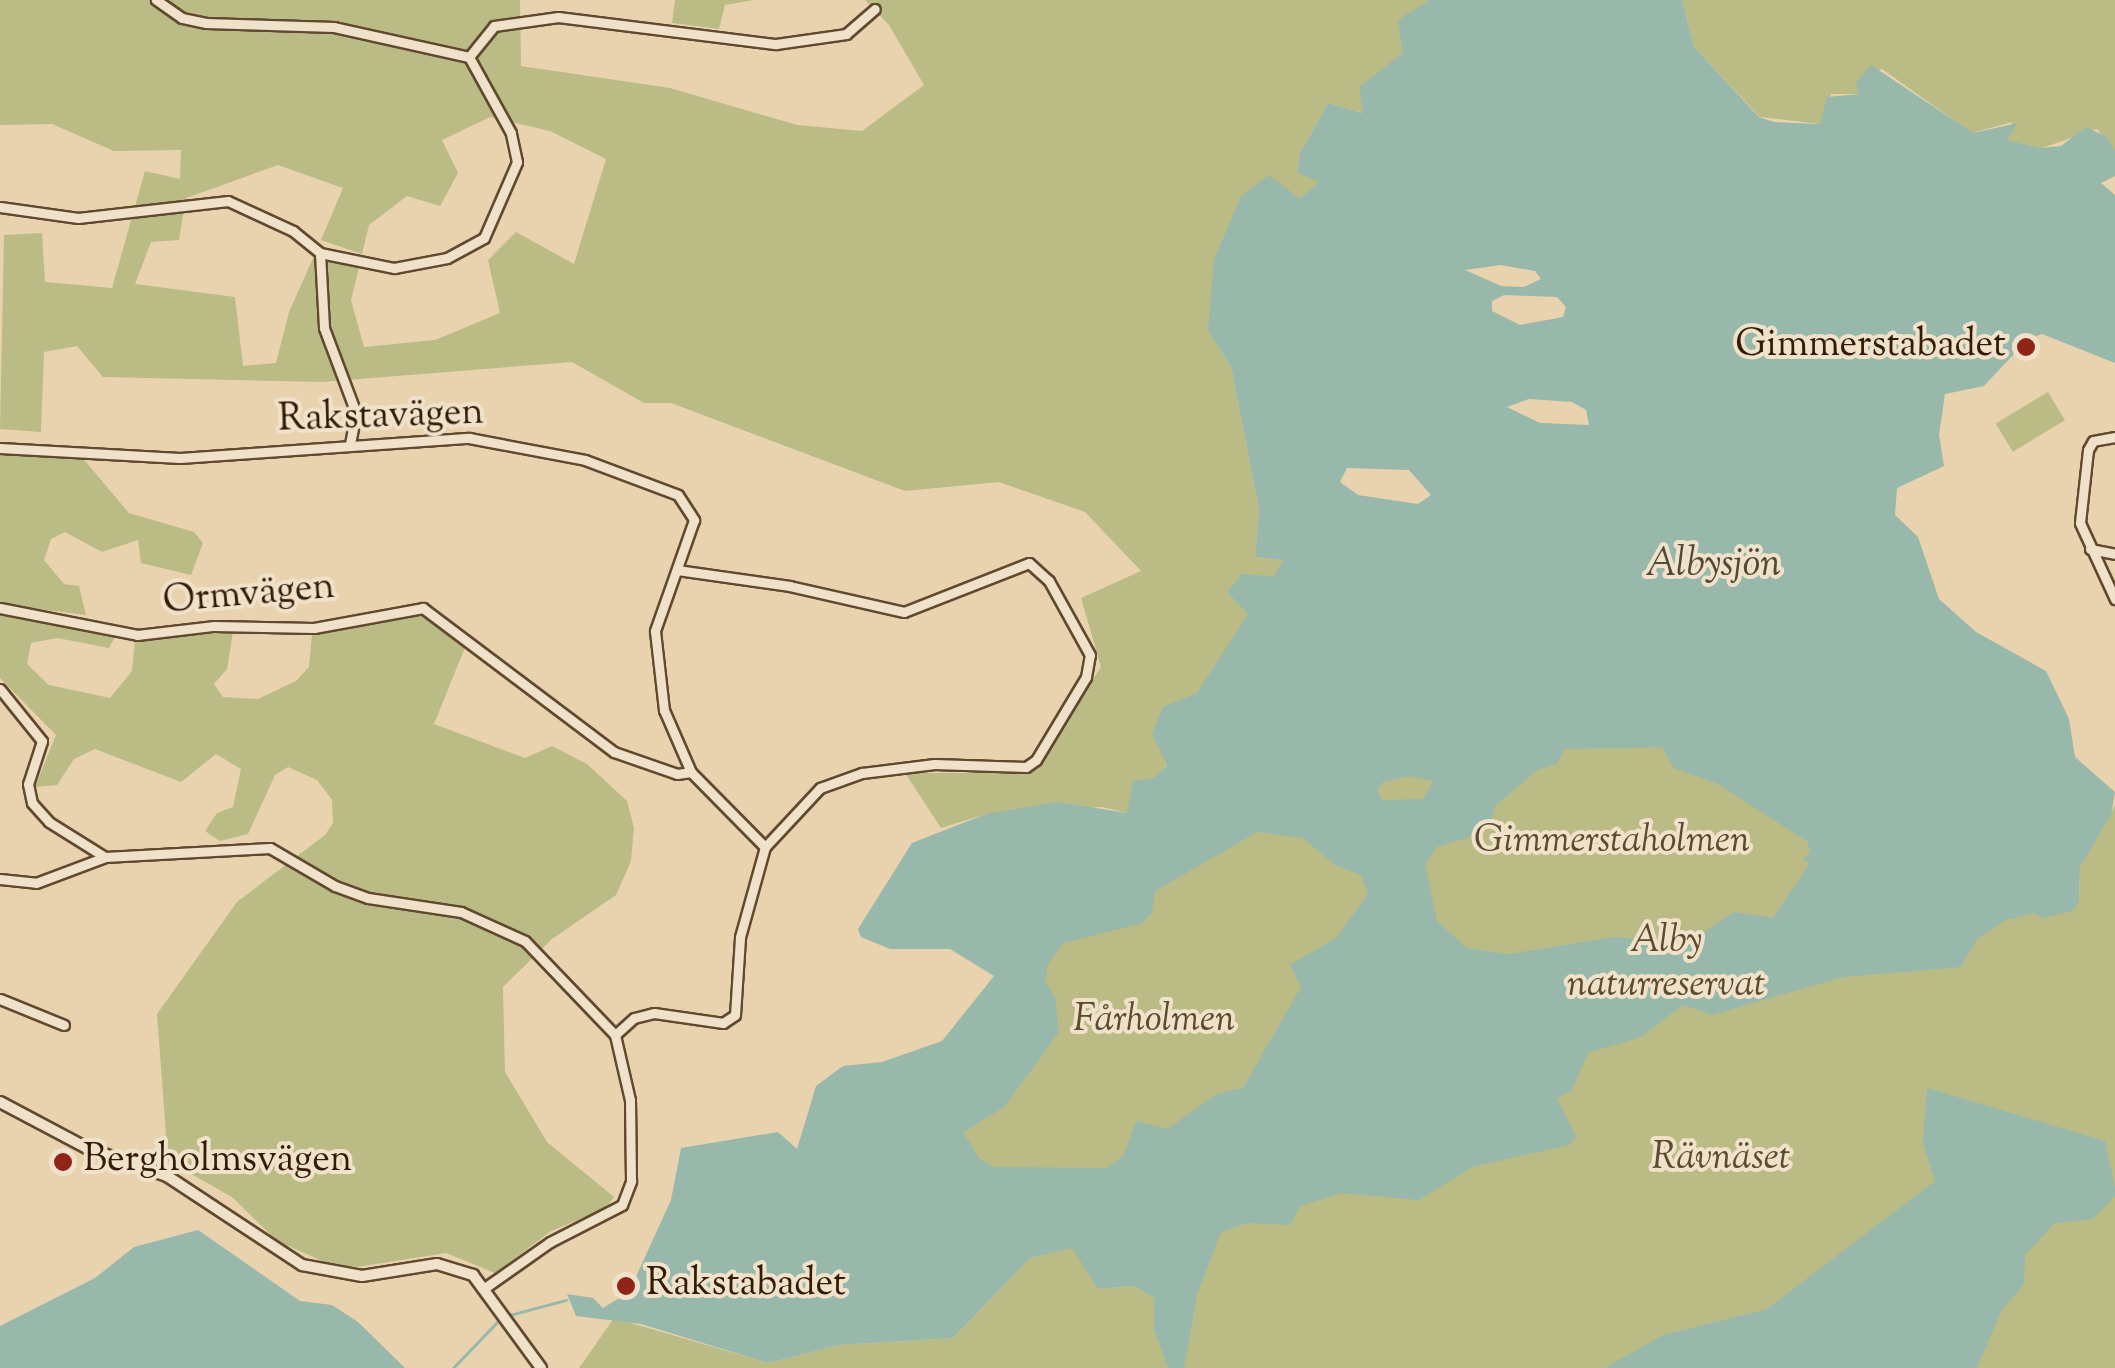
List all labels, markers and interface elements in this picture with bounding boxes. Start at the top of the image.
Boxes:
place label: Gimmerstabadet [1735,324,2006,370]
marker: Gimmerstabadet [2015,336,2037,358]
street label: Rakstavägen [277,392,485,444]
water label: Albysjön [1645,542,1781,590]
street label: Ormvägen [161,566,337,626]
park label: Gimmerstaholmen [1474,820,1750,866]
park label: Alby naturreservat [1567,920,1765,1009]
park label: Fårholmen [1073,999,1235,1045]
park label: Rävnäset [1652,1137,1790,1183]
place label: Bergholmsvägen [83,1139,352,1185]
marker: Bergholmsvägen [52,1151,74,1173]
place label: Rakstabadet [646,1263,846,1309]
marker: Rakstabadet [615,1275,637,1297]

